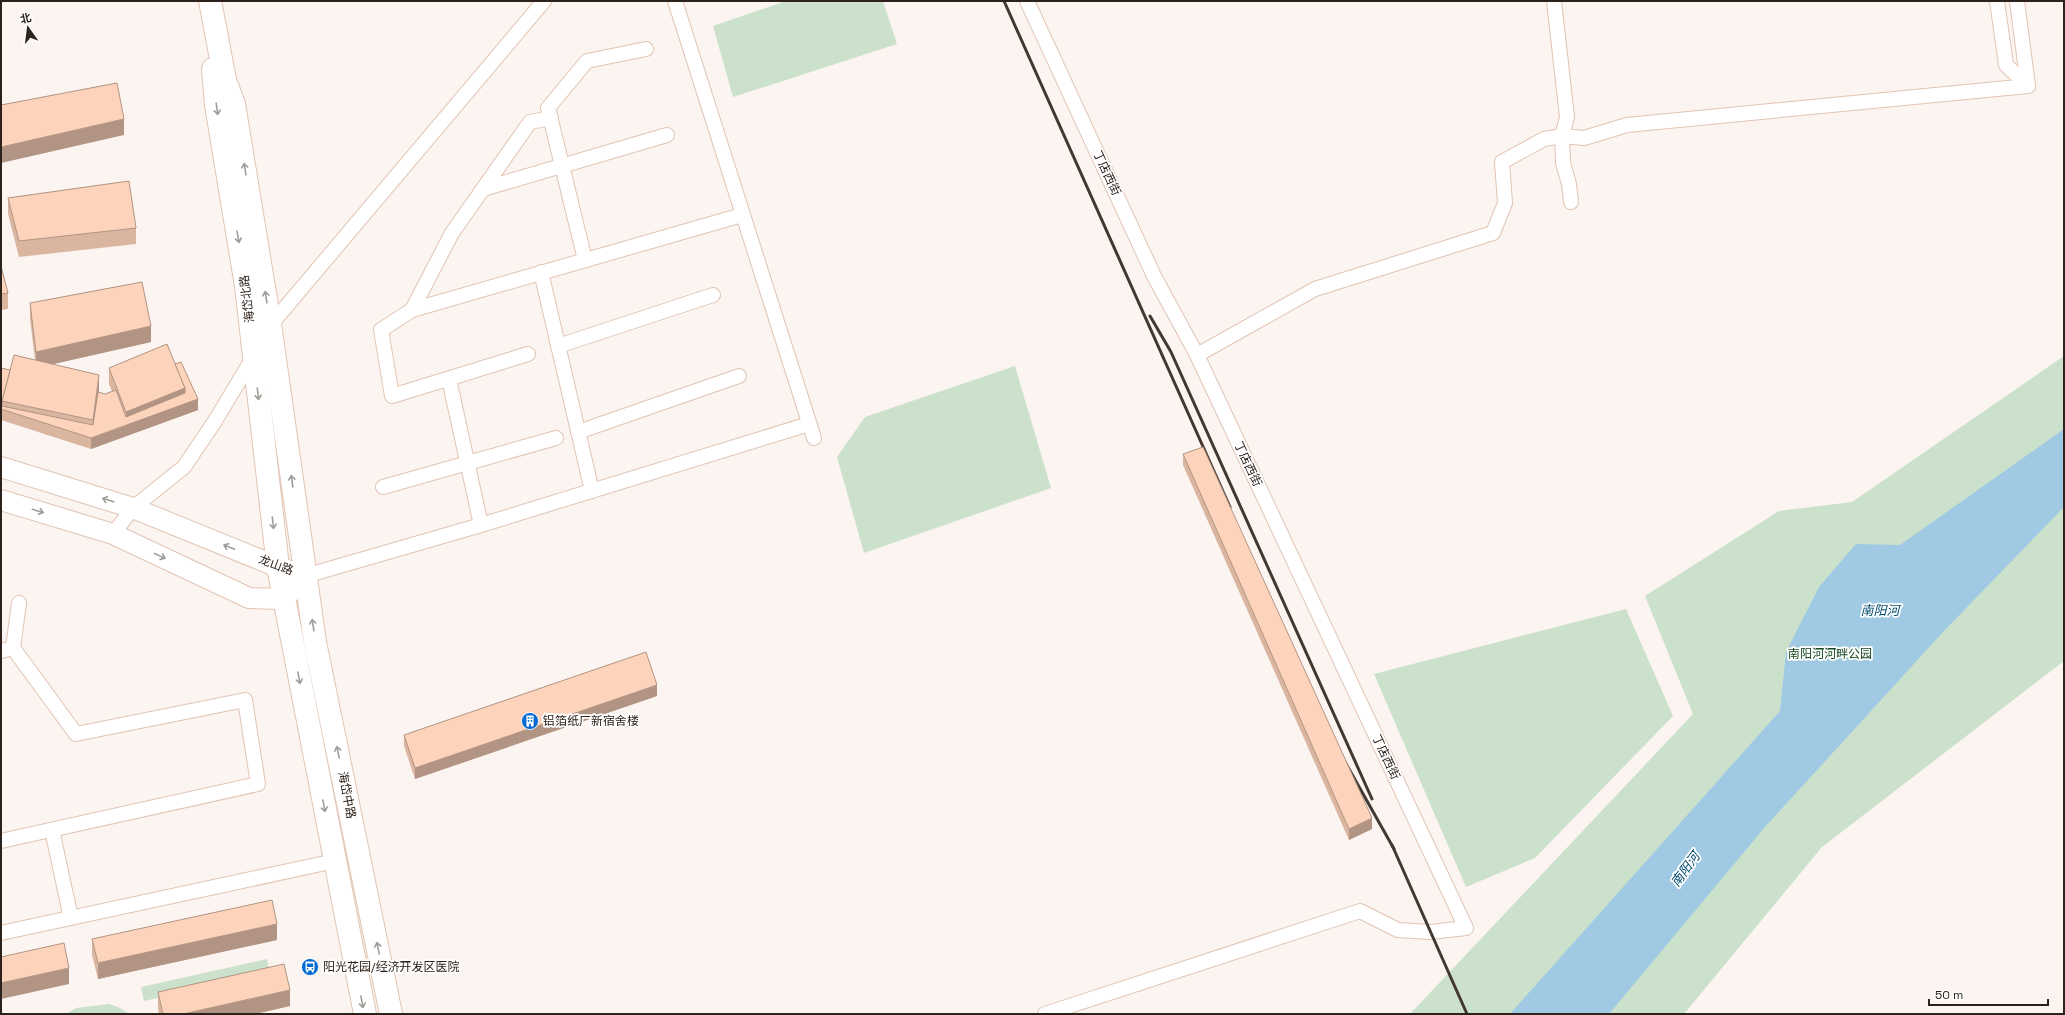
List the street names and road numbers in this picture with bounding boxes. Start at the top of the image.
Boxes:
street label: 丁店西街 [1090,148,1124,198]
street label: 海岱北路 [236,274,258,324]
street label: 丁店西街 [1231,439,1265,489]
street label: 龙山路 [256,551,296,579]
street label: 丁店西街 [1369,732,1403,782]
street label: 海岱中路 [335,770,359,820]

